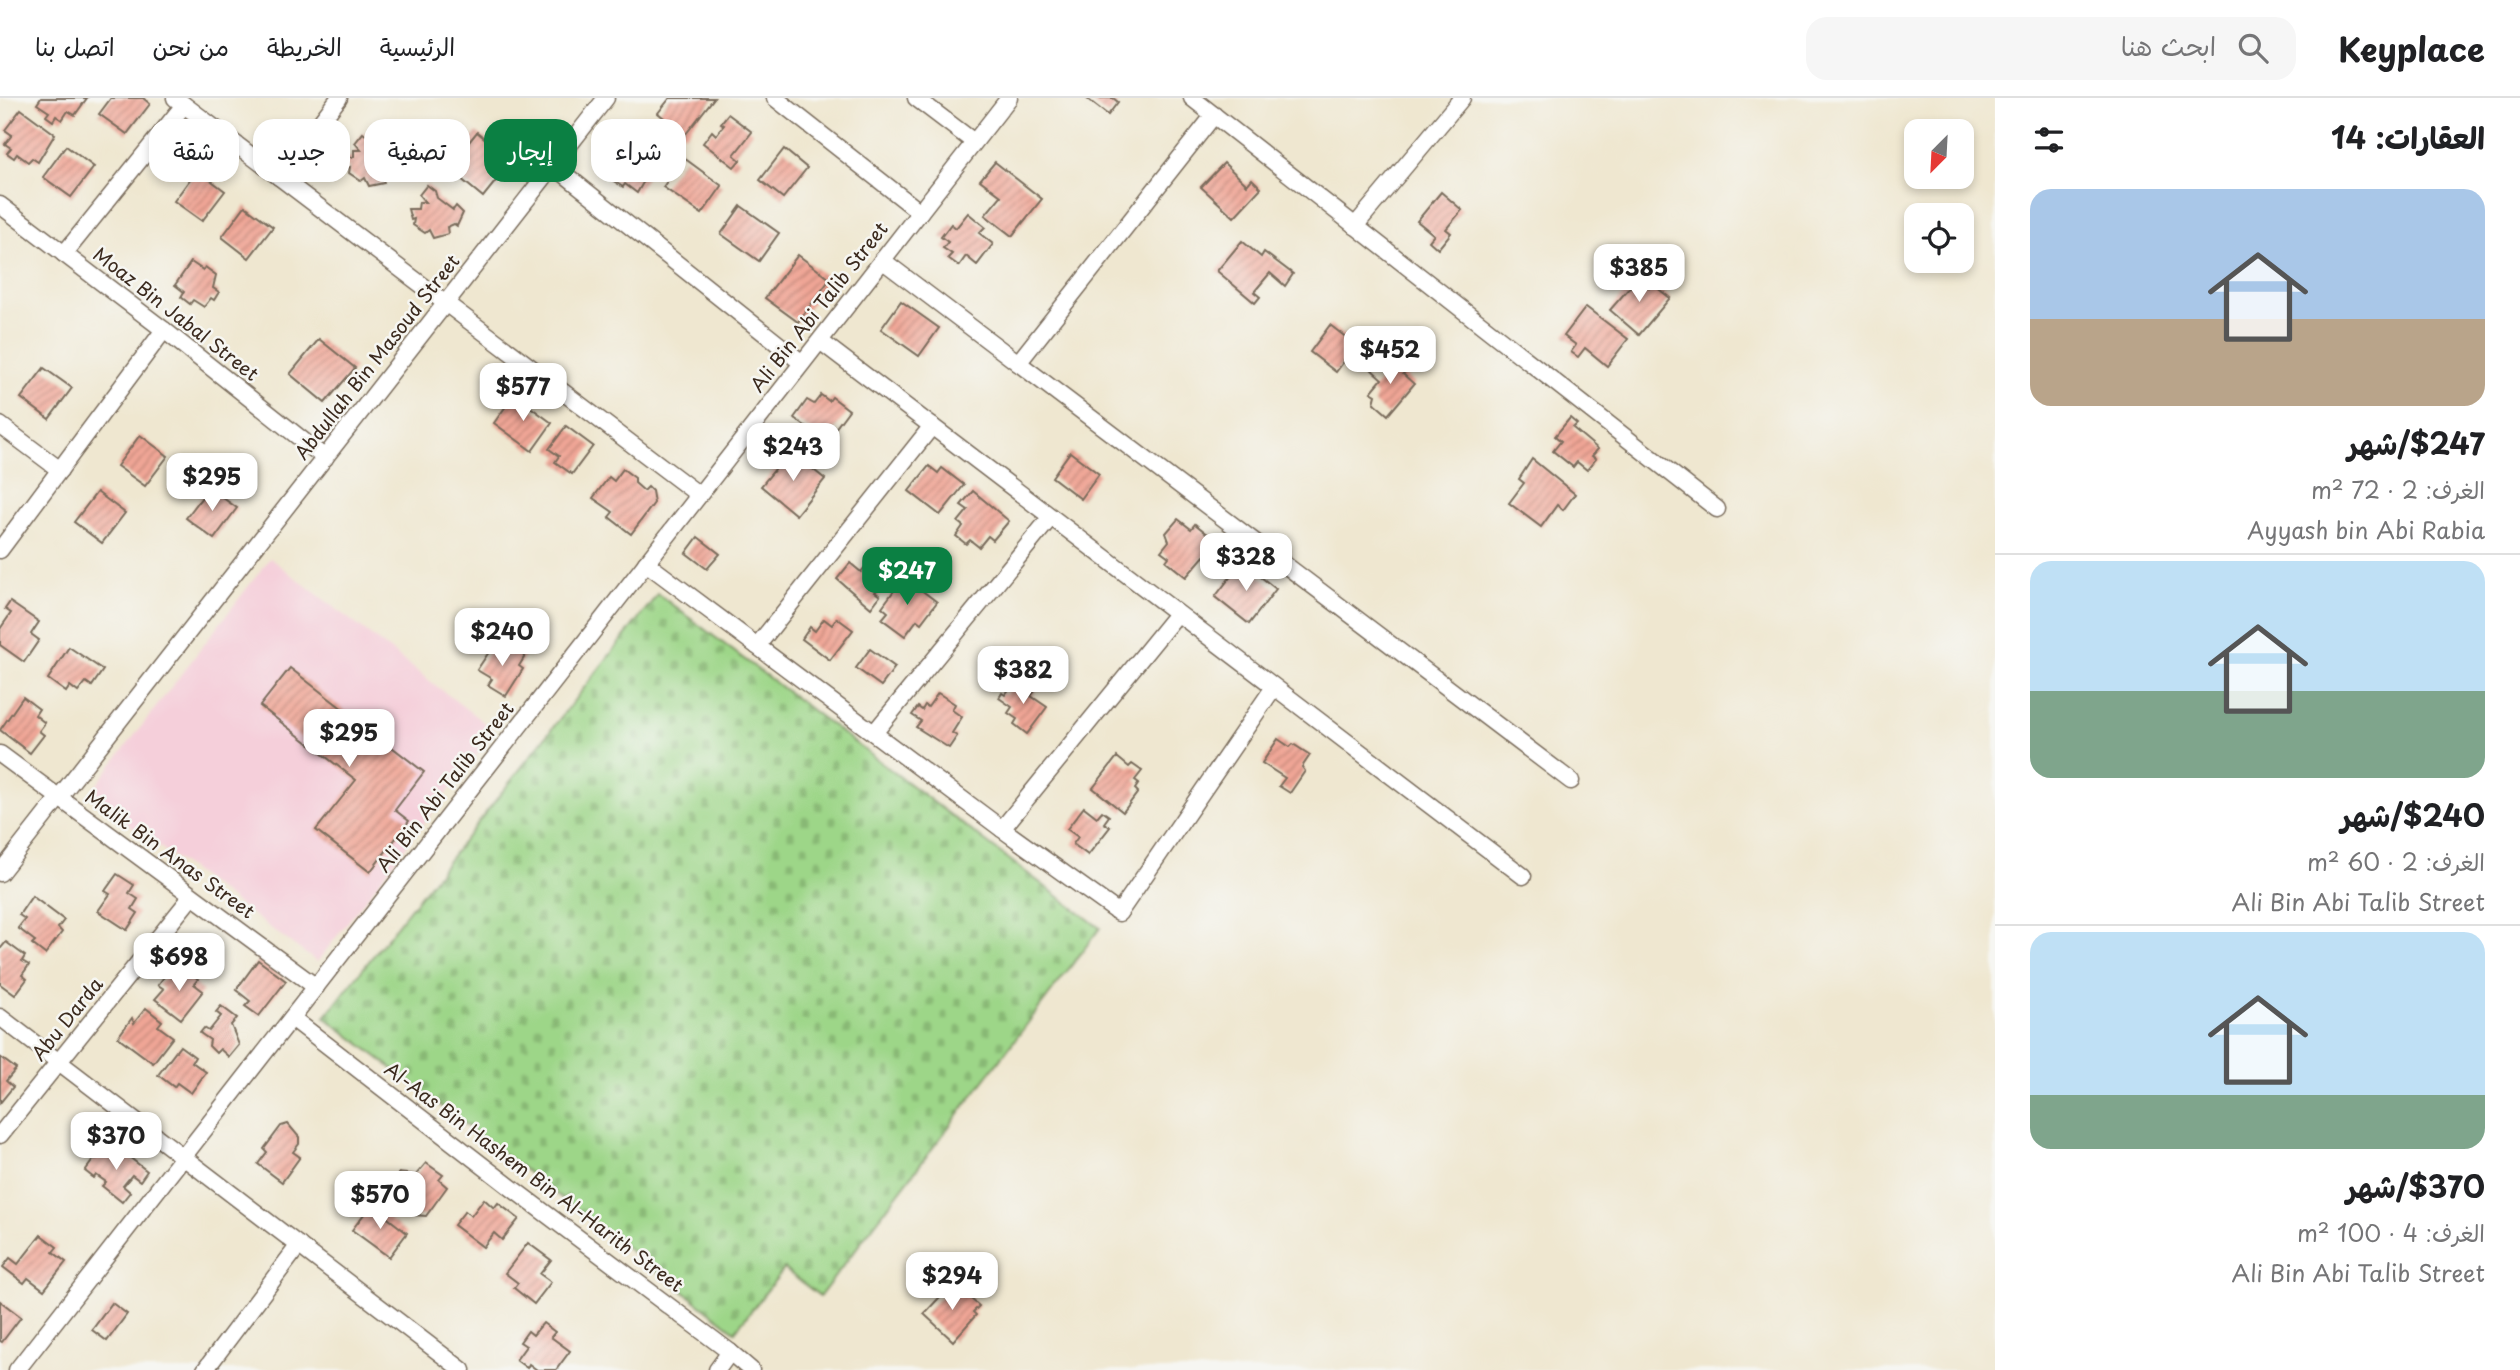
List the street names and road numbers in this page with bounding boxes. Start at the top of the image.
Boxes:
street label: Ali Bin Abi Talib Street [743,215,894,398]
street label: Moaz Bin Jabal Street [88,240,266,387]
street label: Abdullah Bin Masoud Street [287,248,465,465]
street label: Ali Bin Abi Talib Street [369,695,520,878]
street label: Malik Bin Anas Street [80,782,261,925]
street label: Abu Darda [24,971,109,1066]
street label: Al-Aas Bin Hashem Bin Al-Harith Street [379,1054,690,1298]

